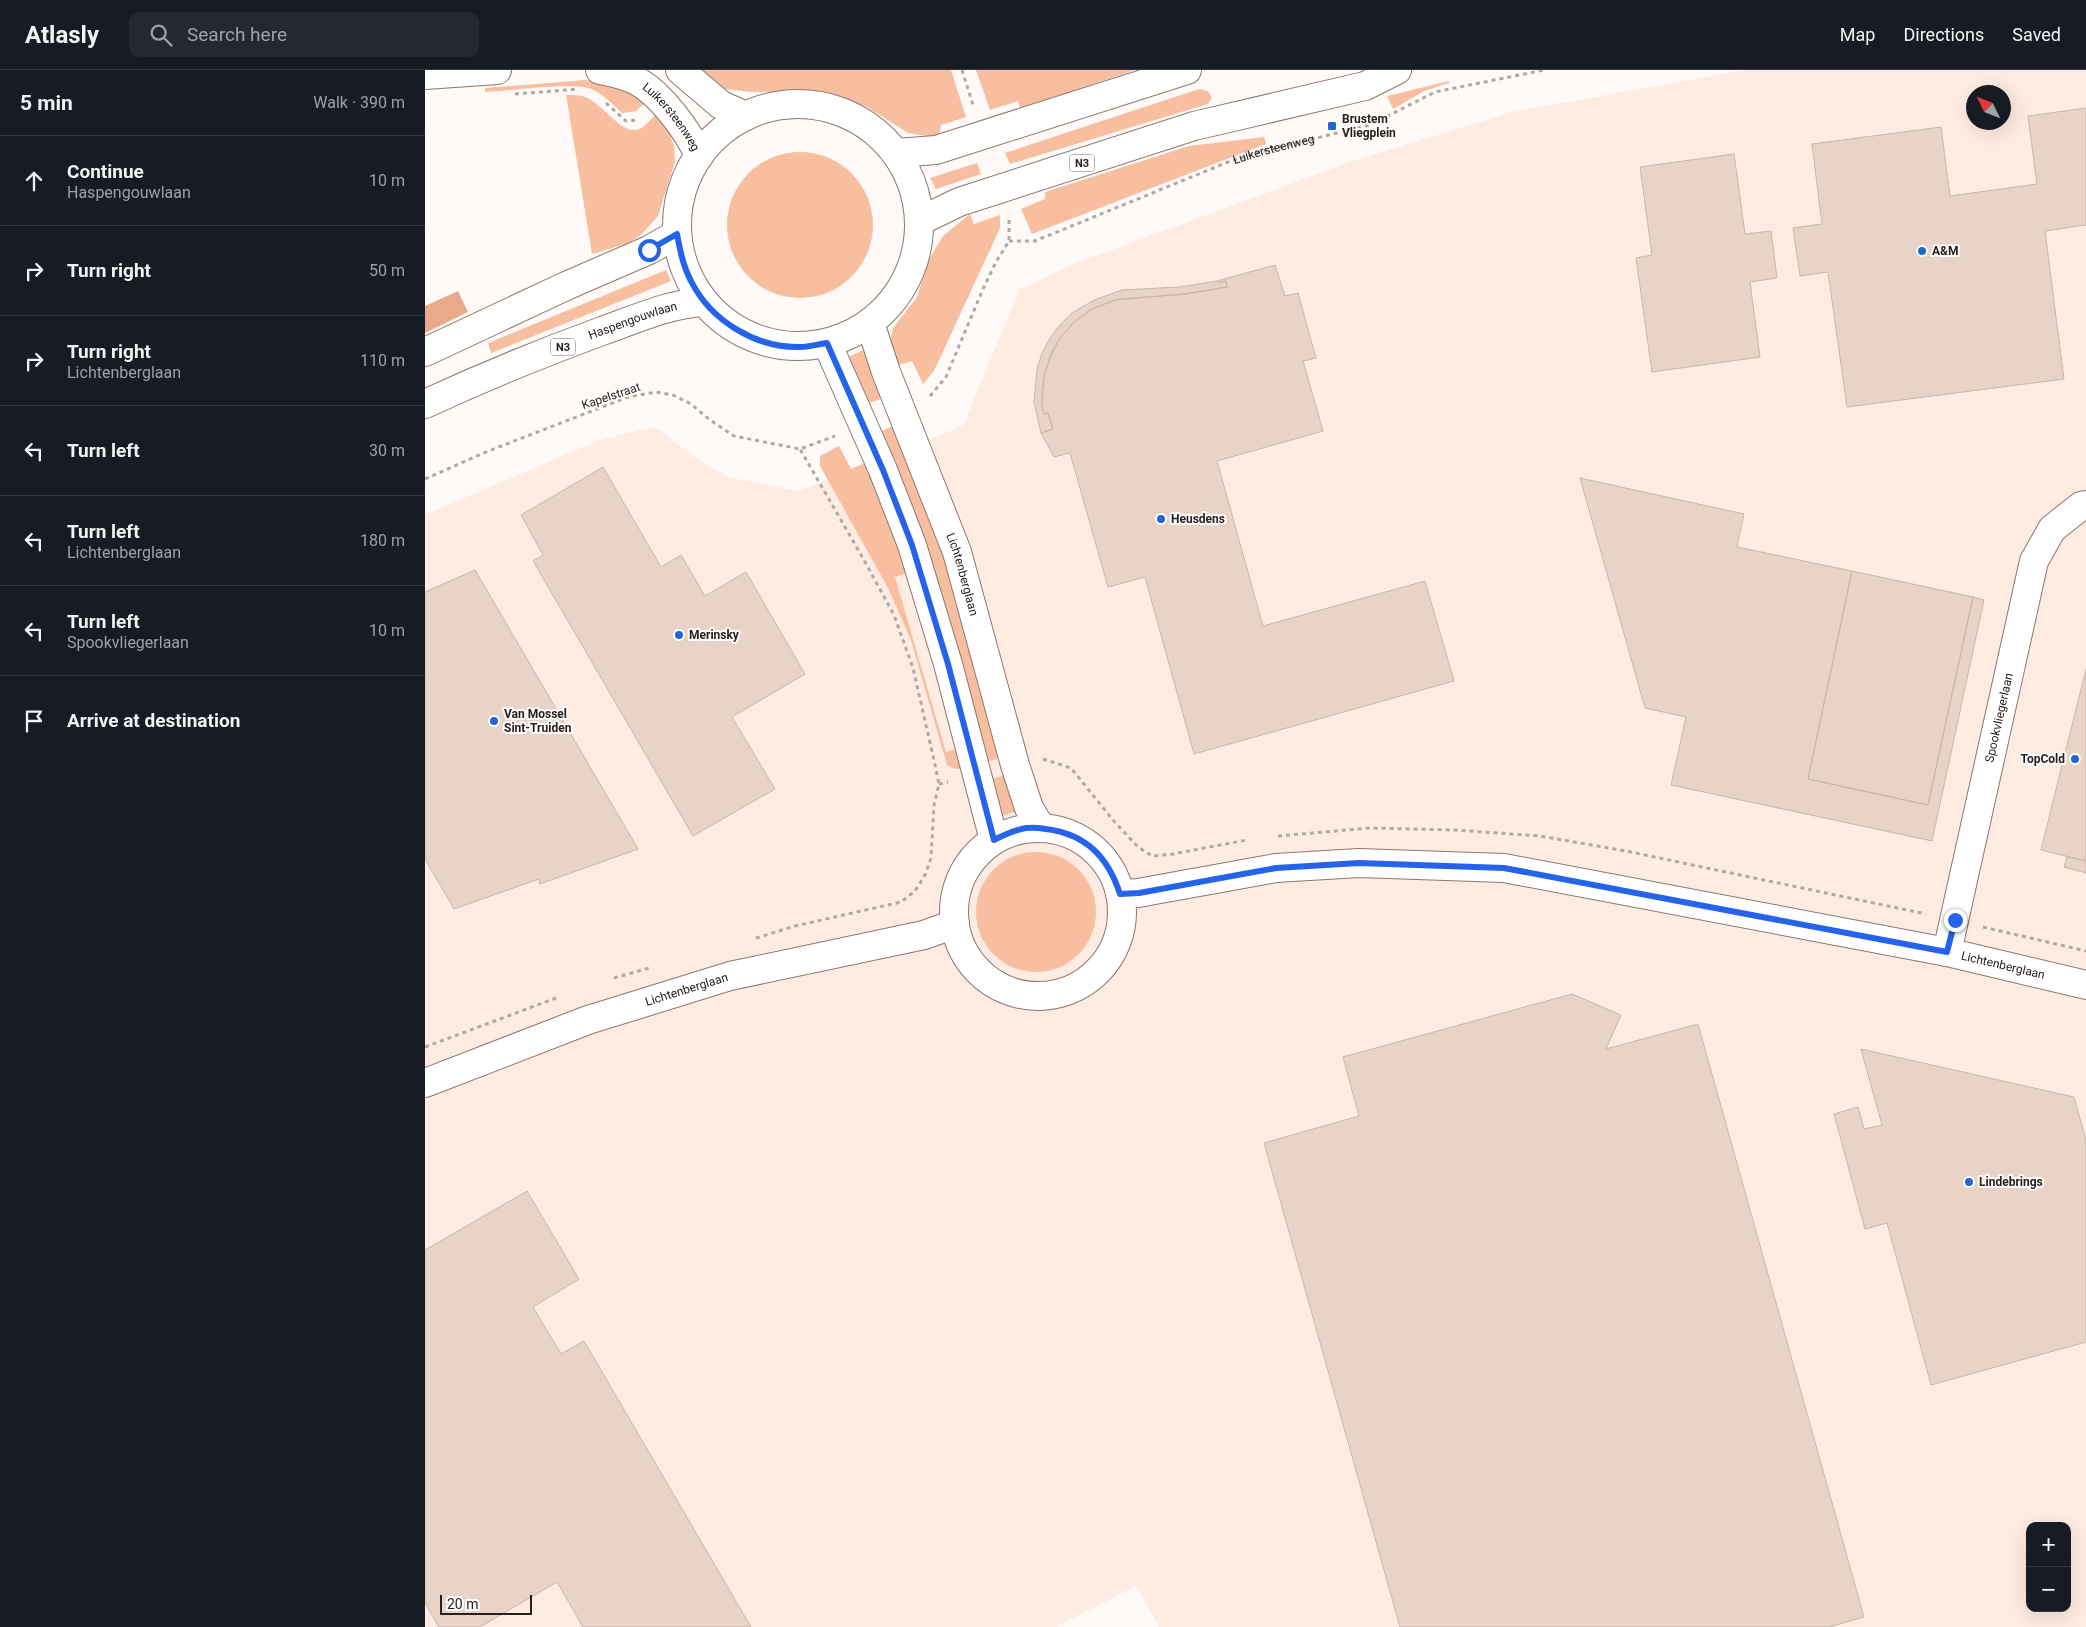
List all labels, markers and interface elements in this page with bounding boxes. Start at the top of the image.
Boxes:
search box [129,12,479,57]
text: Atlasly [25,21,99,49]
icon: search [147,21,175,49]
text: Search here [187,23,287,46]
text: Map [1840,24,1875,45]
text: Directions [1903,24,1984,45]
text: Saved [2012,24,2061,45]
street label: Luikersteenweg [640,80,703,153]
north arrow [1966,85,2011,130]
text: 5 min [20,91,73,115]
text: Walk · 390 m [313,93,405,112]
place label: Brustem Vliegplein [1342,112,1396,140]
marker: Brustem Vliegplein [1326,120,1338,132]
street label: Luikersteenweg [1231,132,1316,167]
road number: N3 [1069,155,1095,172]
text: Continue [67,160,144,183]
icon: ahead [20,167,48,195]
text: 10 m [369,171,405,190]
text: Haspengouwlaan [67,183,191,202]
route start [638,239,661,262]
place label: A&M [1932,244,1958,258]
marker: A&M [1916,245,1928,257]
icon: right [20,257,48,285]
text: Turn right [67,259,151,282]
text: 50 m [369,261,405,280]
street label: Haspengouwlaan [586,299,678,342]
road number: N3 [551,338,575,356]
text: Turn right [67,340,151,363]
icon: right [20,347,48,375]
text: 110 m [360,351,405,370]
text: Lichtenberglaan [67,363,181,382]
street label: Kapelstraat [580,380,642,412]
icon: left [20,437,48,465]
text: Turn left [67,439,140,462]
text: 30 m [369,441,405,460]
place label: Heusdens [1171,512,1225,526]
marker: Heusdens [1155,513,1167,525]
text: Turn left [67,520,140,543]
icon: left [20,527,48,555]
text: 180 m [360,531,405,550]
street label: Lichtenberglaan [943,531,981,617]
text: Lichtenberglaan [67,543,181,562]
text: Turn left [67,610,140,633]
icon: left [20,617,48,645]
text: 10 m [369,621,405,640]
place label: Merinsky [689,628,740,642]
marker: Merinsky [673,629,685,641]
text: Spookvliegerlaan [67,633,189,652]
street label: Spookvliegerlaan [1982,672,2016,764]
icon: arrive [20,707,48,735]
place label: Van Mossel Sint-Truiden [504,707,572,735]
text: Arrive at destination [67,709,240,732]
marker: Van Mossel Sint-Truiden [488,715,500,727]
place label: TopCold [2020,752,2065,766]
marker: TopCold [2069,753,2081,765]
route end [1944,909,1967,932]
street label: Lichtenberglaan [1960,949,2046,982]
street label: Lichtenberglaan [644,970,730,1009]
place label: Lindebrings [1979,1175,2043,1189]
marker: Lindebrings [1963,1176,1975,1188]
map controls [2026,1522,2071,1612]
button: + [2026,1522,2071,1567]
button: − [2026,1567,2071,1612]
scale bar [440,1592,533,1615]
text: 20 m [447,1596,479,1612]

